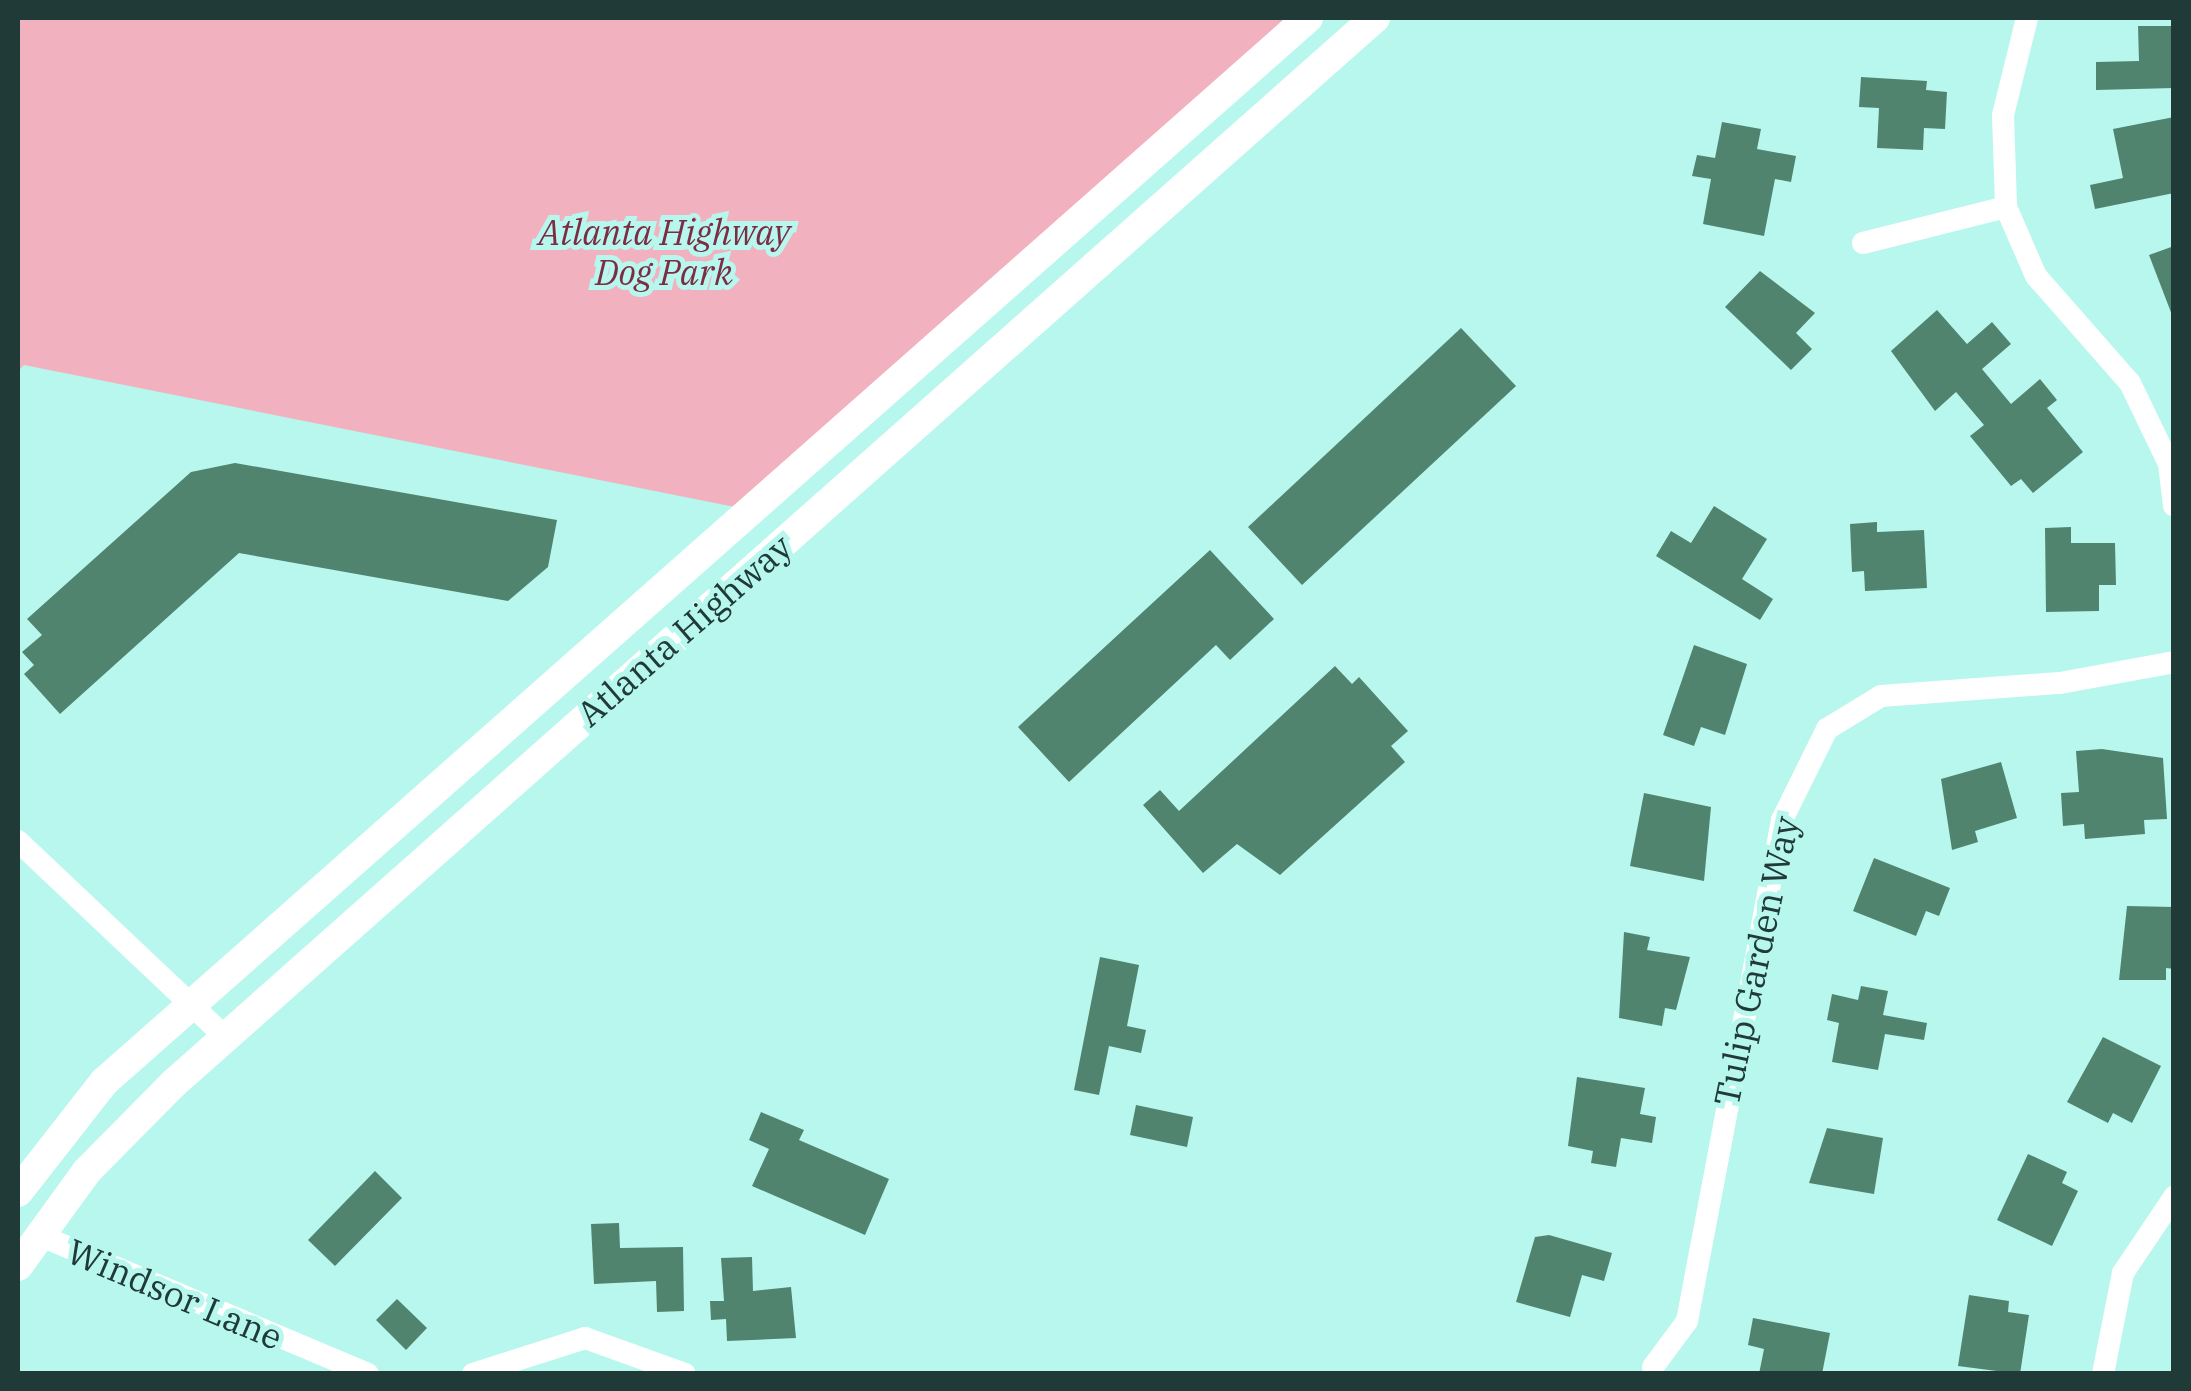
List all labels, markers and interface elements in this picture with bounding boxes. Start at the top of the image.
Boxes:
park label: Atlanta Highway Dog Park [538,211,790,293]
street label: Atlanta Highway [568,525,800,735]
street label: Tulip Garden Way [1705,812,1807,1110]
street label: Windsor Lane [61,1230,289,1358]

